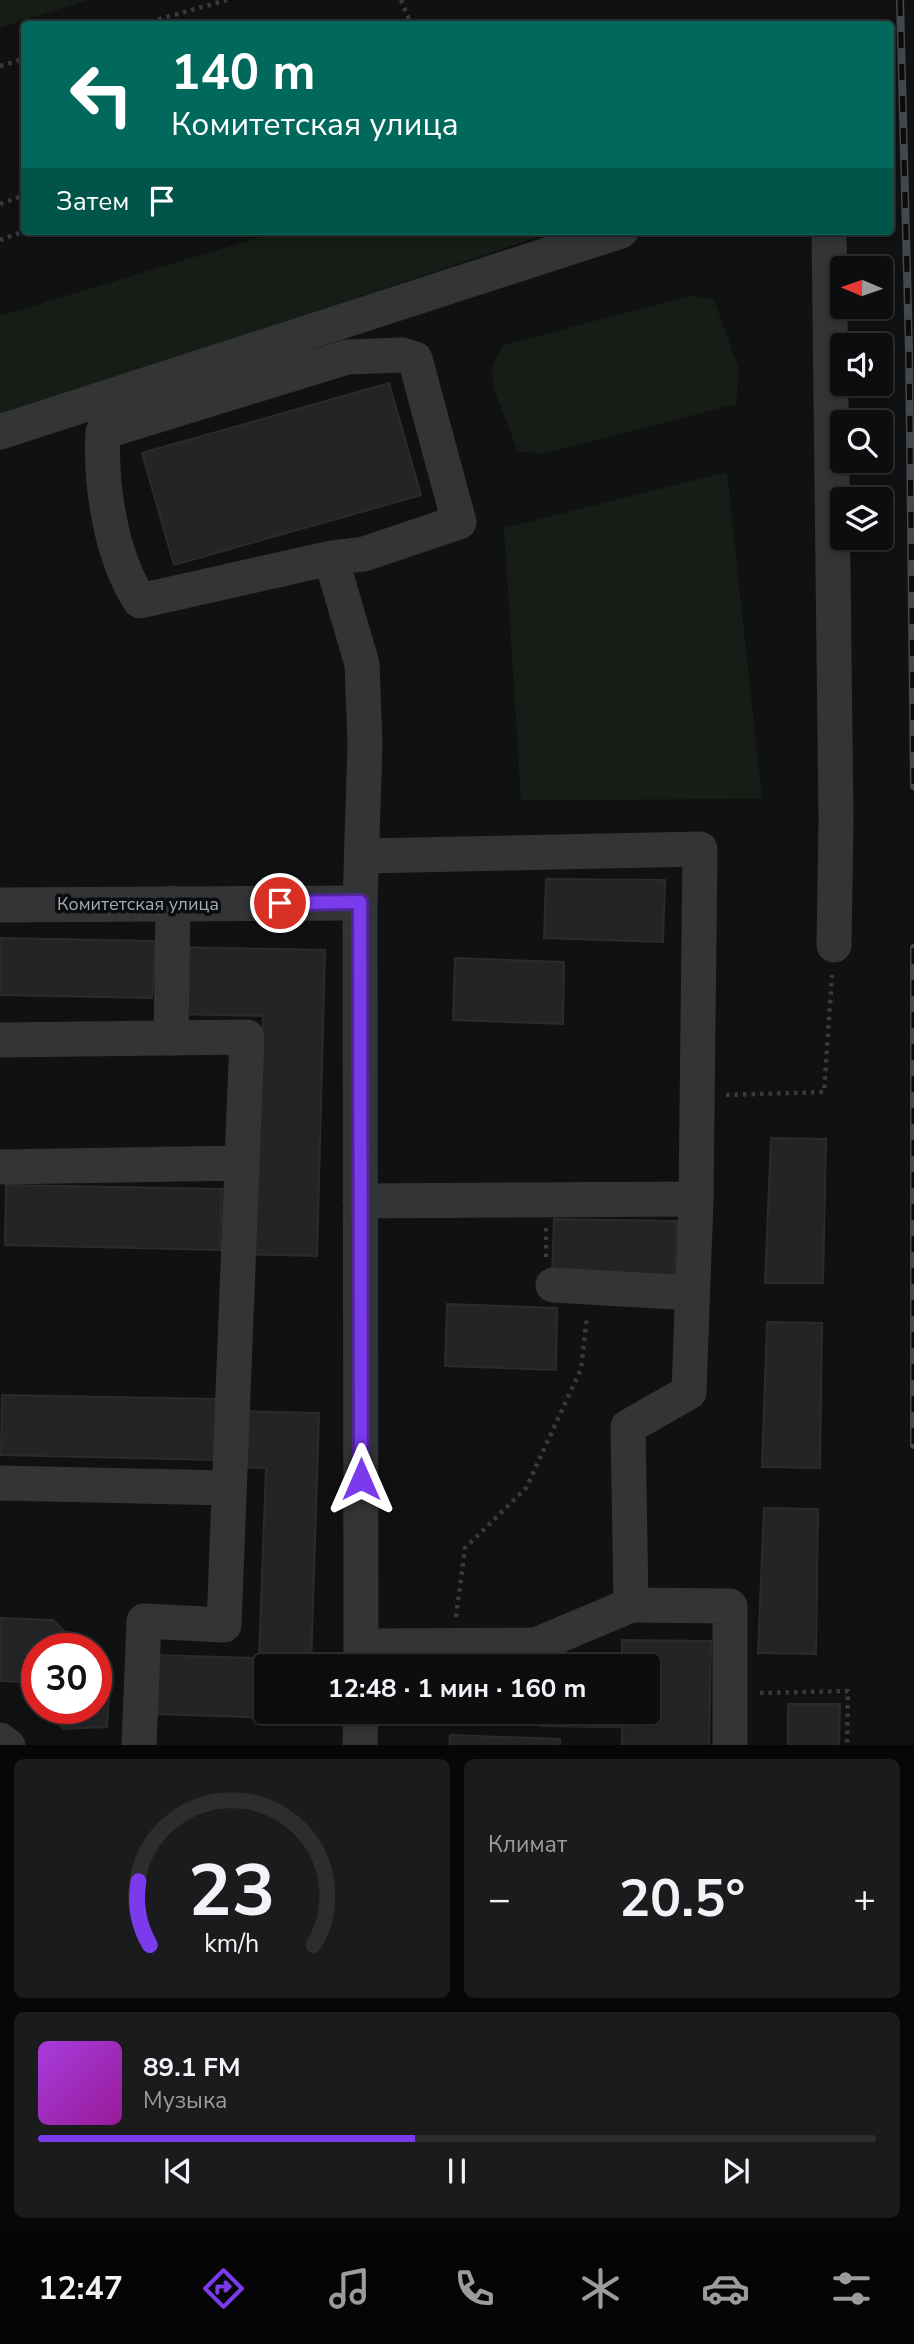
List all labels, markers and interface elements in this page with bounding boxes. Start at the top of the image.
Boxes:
text: 140 m [171,39,315,106]
icon: left [56,49,147,140]
text: Комитетская улица [171,103,459,146]
icon: arrive [143,182,181,220]
text: Затем [56,184,129,219]
north arrow [830,256,892,318]
map controls [830,256,893,550]
button: sound [830,333,893,396]
button: search [830,410,893,473]
button: layers [830,487,893,550]
pin [250,873,310,933]
icon: arrive [261,884,299,922]
street label: Комитетская улица [57,892,219,916]
position arrow [324,1442,398,1516]
speed limit sign: 30 [21,1633,112,1724]
text: 12:48 · 1 мин · 160 m [328,1671,586,1706]
text: Климат [488,1829,567,1860]
text: 23 [188,1841,276,1941]
text: 20.5° [619,1863,745,1934]
text: − [488,1874,511,1925]
text: + [853,1874,876,1925]
text: km/h [204,1926,260,1960]
text: 89.1 FM [143,2050,240,2085]
text: Музыка [143,2085,227,2116]
icon: previous [159,2152,197,2190]
icon: pause [438,2152,476,2190]
icon: next [717,2152,755,2190]
icon: directions [199,2264,248,2313]
icon: music [325,2264,374,2313]
icon: phone [450,2264,499,2313]
icon: climate [576,2264,625,2313]
icon: car [701,2264,750,2313]
icon: filters [827,2264,876,2313]
text: 12:47 [38,2267,123,2310]

